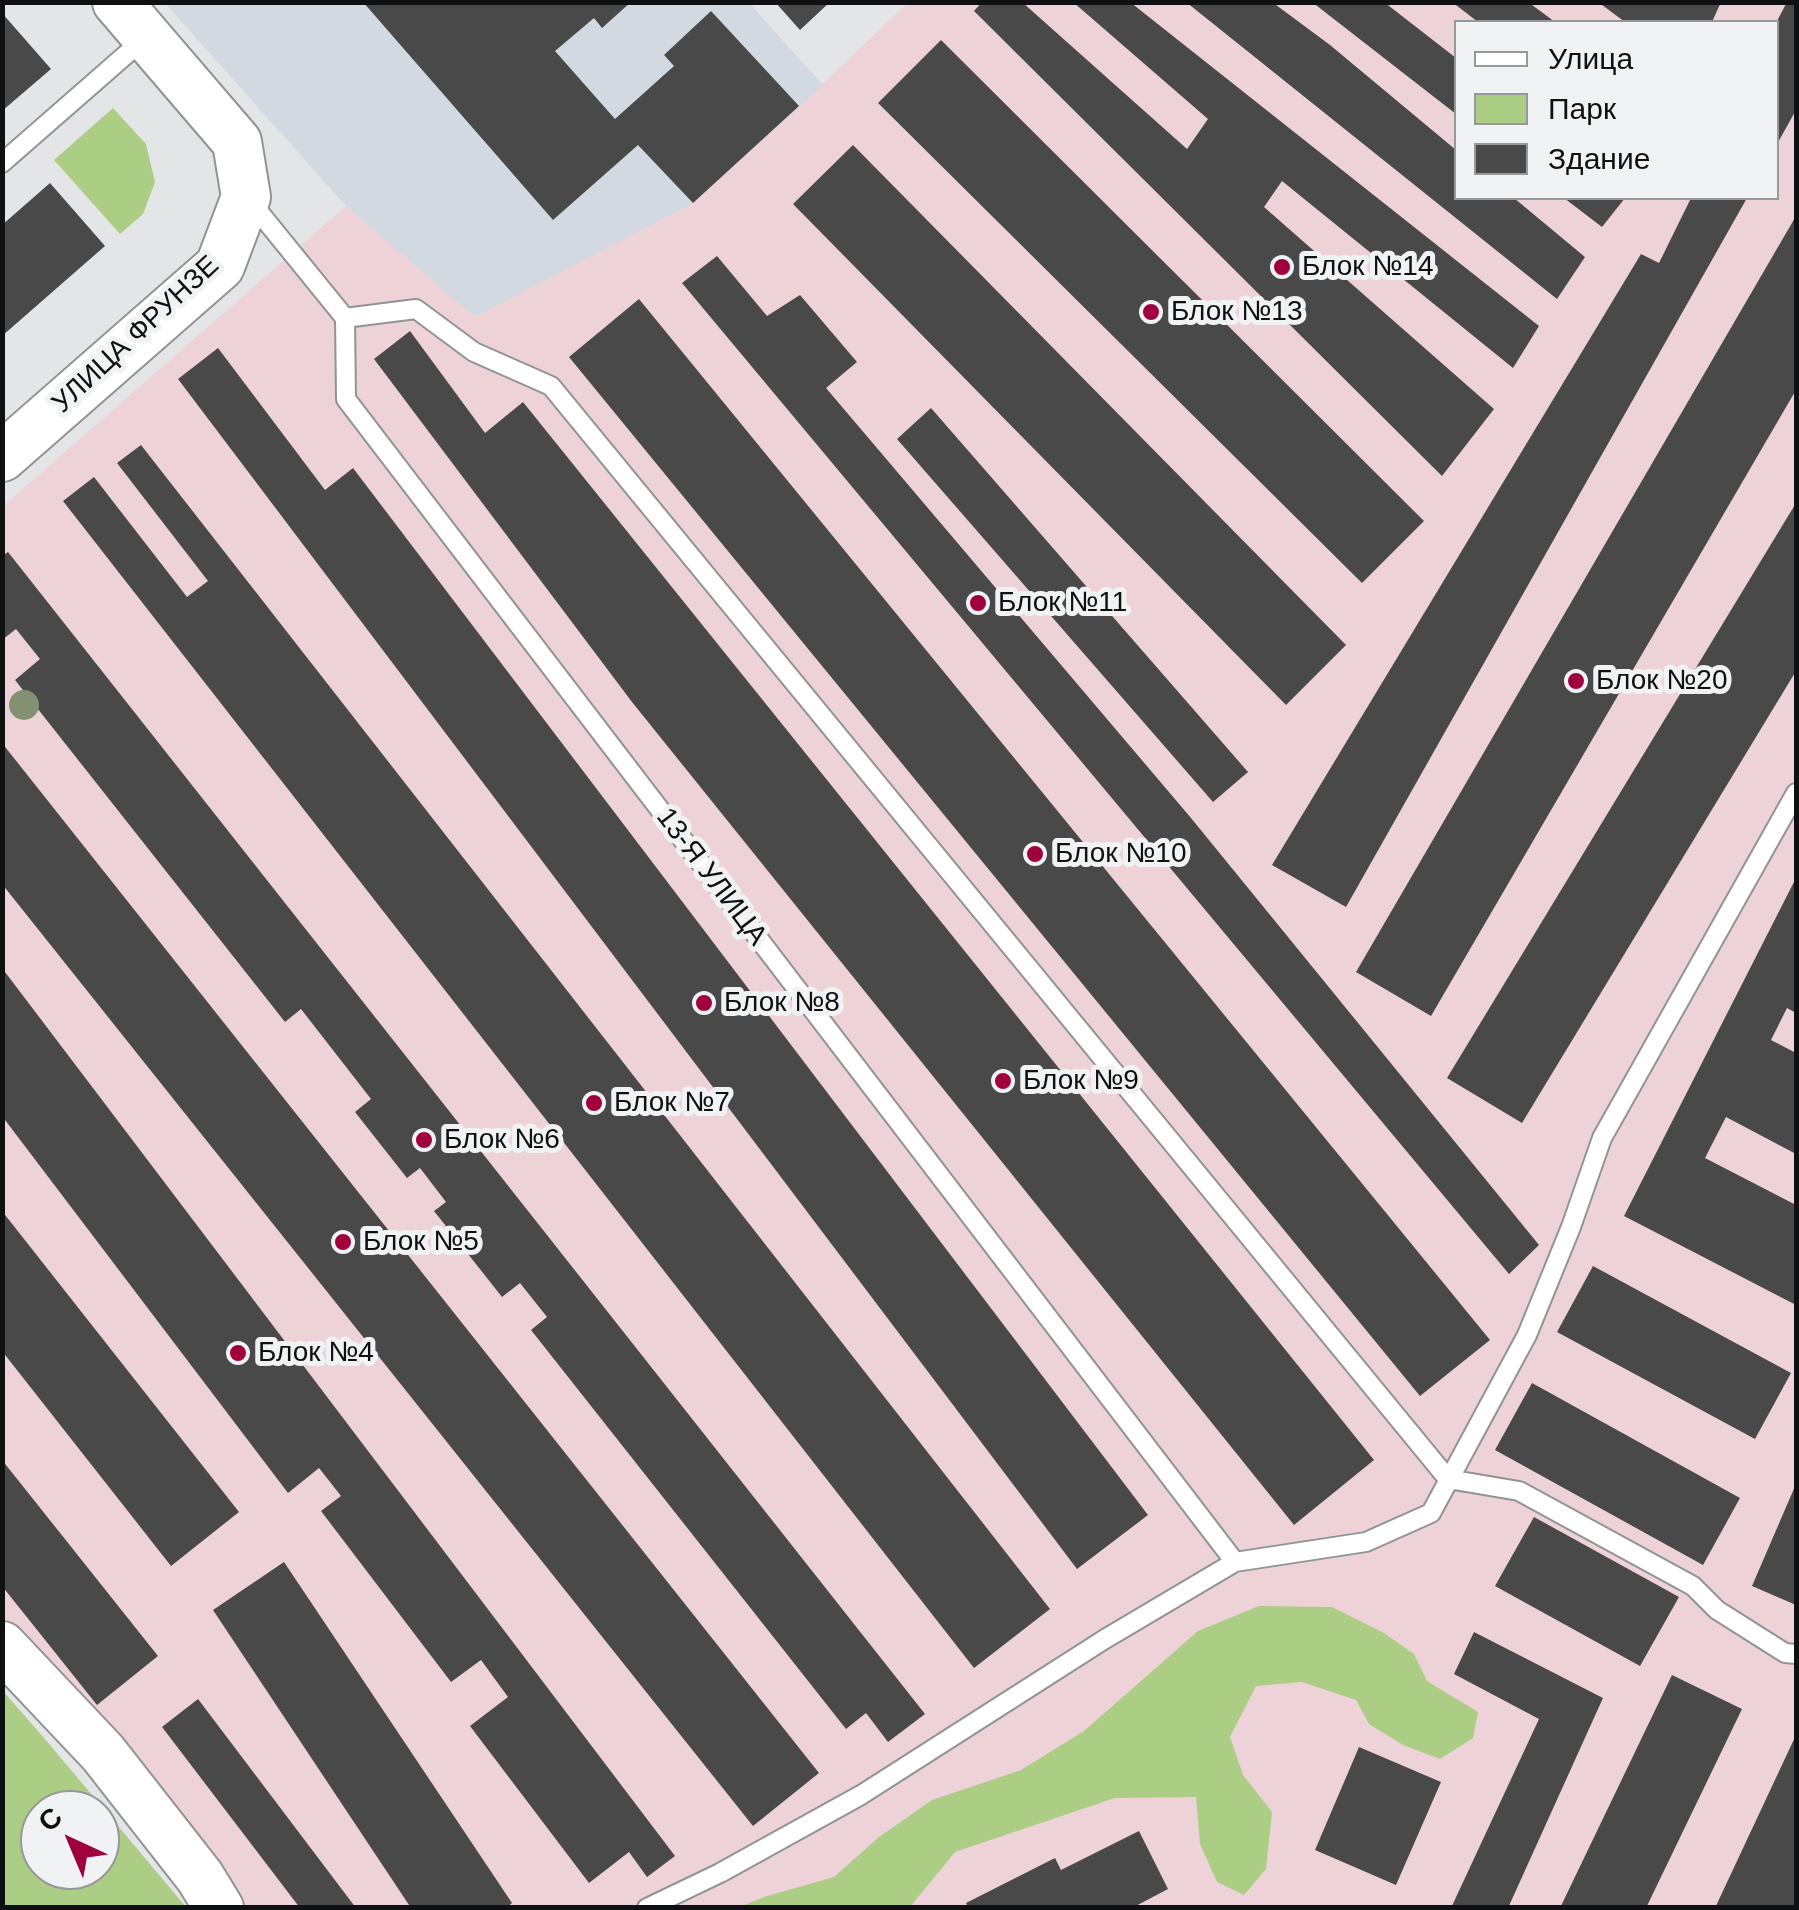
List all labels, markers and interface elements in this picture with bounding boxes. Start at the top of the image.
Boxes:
legend [1454,20,1779,200]
text: Улица [1548,42,1633,75]
text: Парк [1548,92,1616,125]
text: Здание [1548,142,1650,175]
street label: УЛИЦА ФРУНЗЕ [46,249,226,421]
place label: Блок №14 [1302,250,1433,284]
marker: Блок №14 [1271,256,1293,278]
place label: Блок №13 [1171,295,1302,329]
marker: Блок №13 [1140,301,1162,323]
place label: Блок №11 [998,586,1127,620]
marker: Блок №11 [967,592,989,614]
place label: Блок №20 [1596,664,1727,698]
marker: Блок №20 [1565,670,1587,692]
street label: 13-Я УЛИЦА [648,802,774,952]
place label: Блок №10 [1055,837,1186,871]
marker: Блок №10 [1024,843,1046,865]
place label: Блок №8 [724,986,840,1020]
marker: Блок №8 [693,992,715,1014]
place label: Блок №9 [1023,1064,1139,1098]
marker: Блок №9 [992,1070,1014,1092]
place label: Блок №7 [614,1086,730,1120]
marker: Блок №7 [583,1092,605,1114]
place label: Блок №6 [444,1123,560,1157]
marker: Блок №6 [413,1129,435,1151]
place label: Блок №5 [363,1225,479,1259]
marker: Блок №5 [332,1231,354,1253]
place label: Блок №4 [258,1336,374,1370]
marker: Блок №4 [227,1342,249,1364]
north arrow [20,1790,120,1890]
text: С [32,1801,68,1838]

